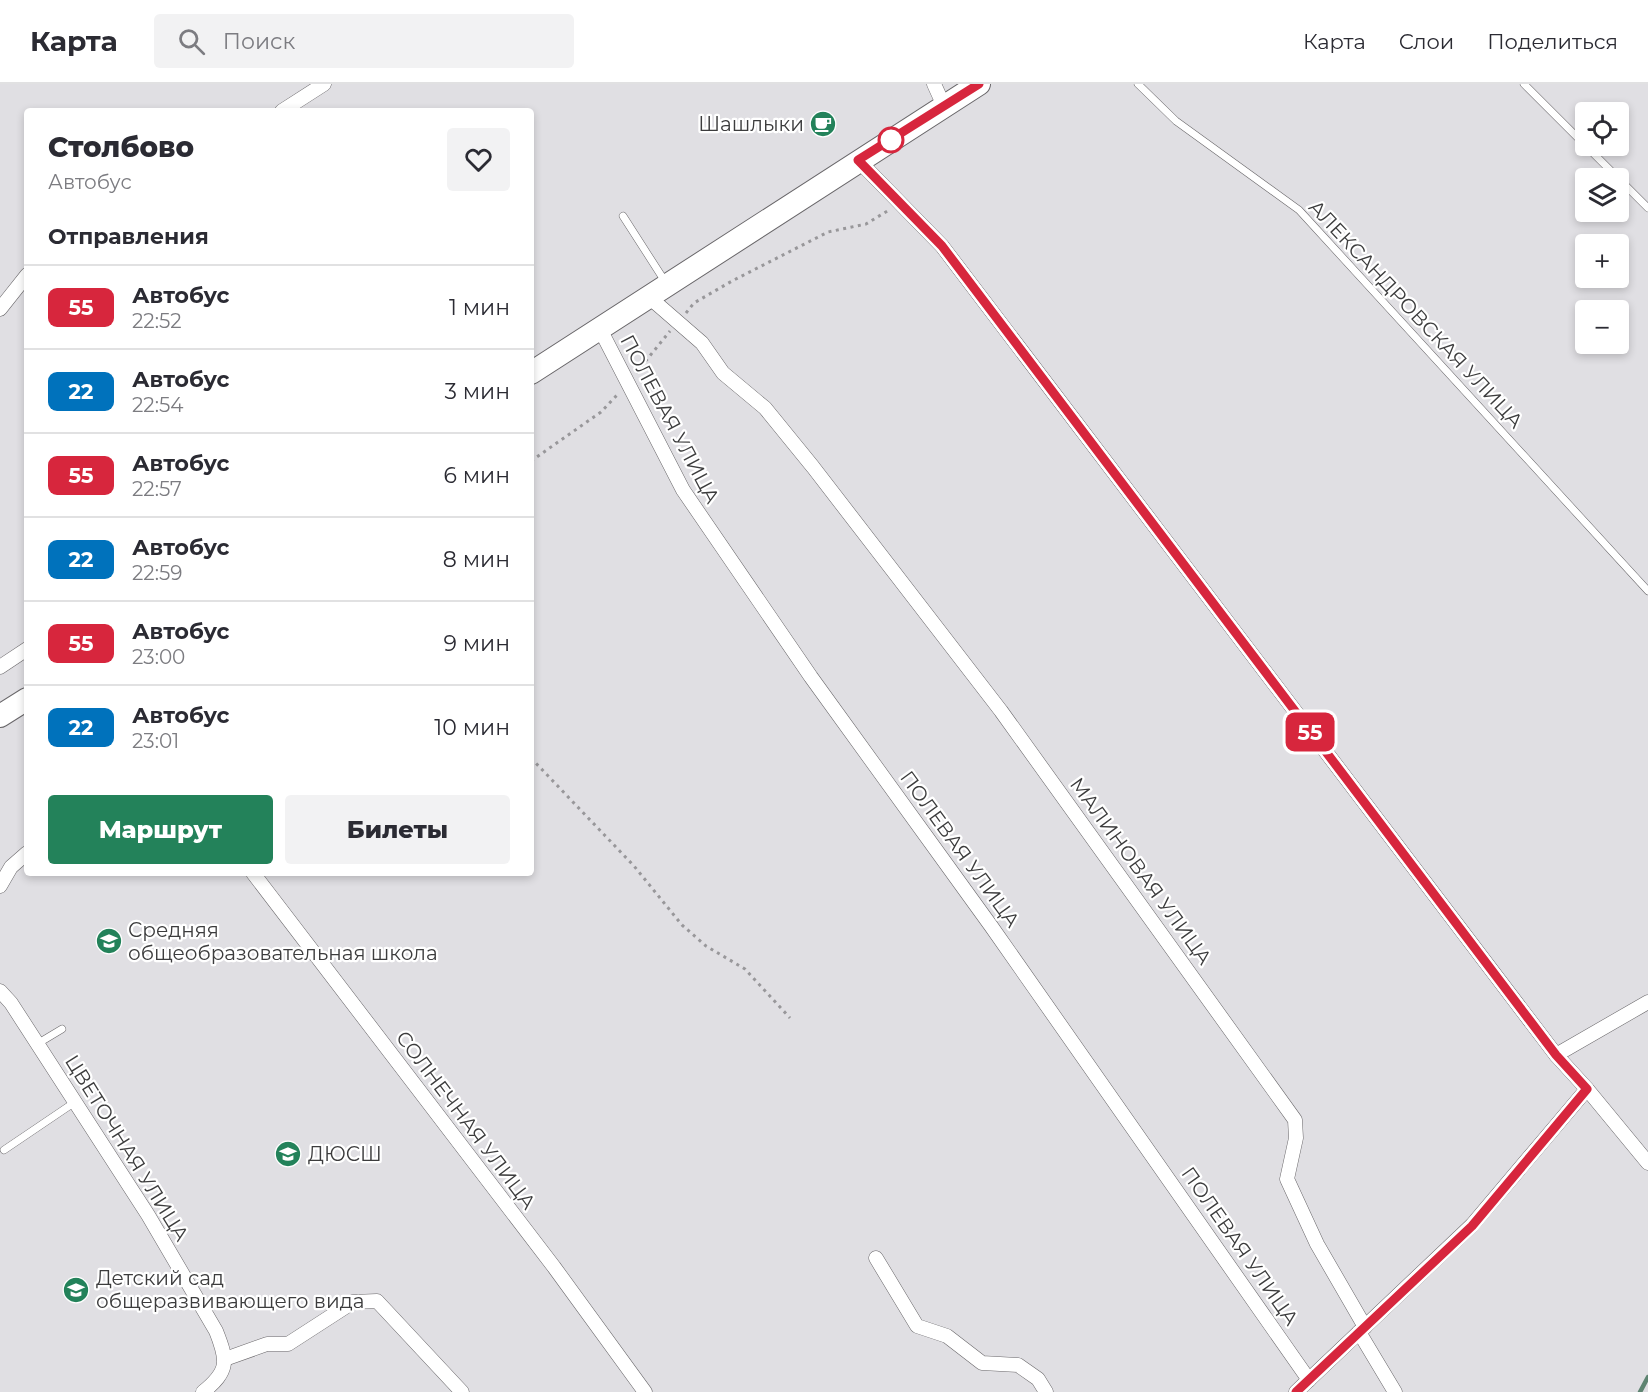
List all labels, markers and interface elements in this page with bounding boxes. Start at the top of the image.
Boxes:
search box [154,14,574,68]
text: Карта [30,24,118,58]
icon: search [175,25,208,58]
text: Поиск [223,28,295,55]
text: Карта [1303,29,1366,54]
text: Слои [1399,29,1454,54]
text: Поделиться [1487,29,1618,54]
map controls [1575,102,1629,354]
button: locate [1575,102,1629,156]
cafe icon: Шашлыки [808,109,838,139]
place label: Шашлыки [698,112,804,136]
unlabelled marker [878,127,904,153]
button: heart [447,128,510,191]
text: Столбово [48,130,194,164]
button: layers [1575,168,1629,222]
text: Автобус [48,170,132,194]
street label: АЛЕКСАНДРОВСКАЯ УЛИЦА [1304,195,1528,433]
text: Отправления [48,223,209,250]
button: + [1575,234,1629,288]
text: Автобус [132,282,230,309]
text: 1 мин [449,294,510,321]
text: 55 [69,295,93,320]
button: − [1575,300,1629,354]
text: 22:52 [132,309,182,333]
street label: ПОЛЕВАЯ УЛИЦА [615,330,725,508]
text: Автобус [132,366,230,393]
text: 3 мин [444,378,510,405]
text: 22 [69,379,93,404]
text: 22:54 [132,393,184,417]
text: Автобус [132,450,230,477]
text: 6 мин [443,462,510,489]
text: 55 [69,463,93,488]
text: 22:57 [132,477,182,501]
text: Автобус [132,534,230,561]
text: 8 мин [443,546,510,573]
text: 22 [69,547,93,572]
text: 22:59 [132,561,182,585]
text: Автобус [132,618,230,645]
text: 9 мин [443,630,510,657]
text: 55 [69,631,93,656]
text: 23:00 [132,645,185,669]
text: Автобус [132,702,230,729]
line badge: 55 [1283,712,1337,752]
text: 10 мин [434,714,510,741]
text: 22 [69,715,93,740]
text: 55 [1298,720,1322,745]
text: 23:01 [132,729,179,753]
street label: ПОЛЕВАЯ УЛИЦА [895,766,1025,932]
street label: МАЛИНОВАЯ УЛИЦА [1065,773,1217,969]
button: Маршрут [48,795,273,864]
button: Билеты [285,795,510,864]
place label: Средняя общеобразовательная школа [128,918,438,965]
school or university icon: Средняя общеобразовательная школа [94,926,124,956]
street label: СОЛНЕЧНАЯ УЛИЦА [391,1026,541,1214]
street label: ЦВЕТОЧНАЯ УЛИЦА [60,1051,194,1246]
school or university icon: ДЮСШ [273,1139,303,1169]
place label: ДЮСШ [308,1142,382,1166]
street label: ПОЛЕВАЯ УЛИЦА [1176,1162,1304,1330]
place label: Детский сад общеразвивающего вида [96,1266,364,1313]
school or university icon: Детский сад общеразвивающего вида [61,1275,91,1305]

